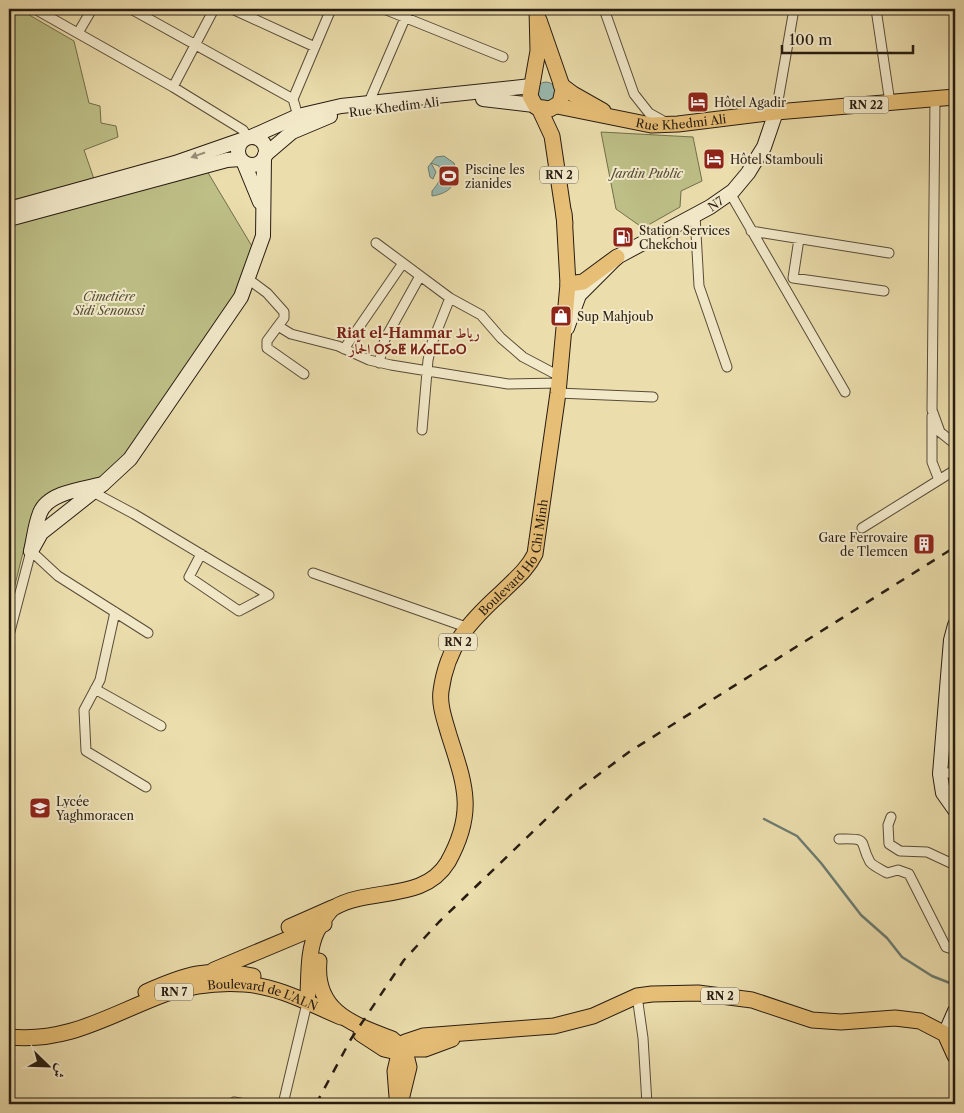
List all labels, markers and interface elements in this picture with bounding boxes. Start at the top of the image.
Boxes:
scale bar [782,22,913,54]
text: 100 m [789,30,832,49]
hotel icon: Hôtel Agadir [686,90,710,114]
street label: Rue Khedim Ali [348,94,440,120]
place label: Hôtel Agadir [714,95,786,110]
road number: RN 22 [844,96,888,114]
street label: Rue Khedmi Ali [635,111,727,133]
hotel icon: Hôtel Stambouli [702,147,726,171]
one-way arrow [190,151,205,159]
place label: Hôtel Stambouli [730,152,824,167]
place label: Piscine les zianides [465,162,525,191]
sports icon: Piscine les zianides [437,164,461,188]
road number: RN 2 [540,166,578,184]
park label: Jardin Public [607,166,684,181]
street label: N7 [705,193,726,214]
place label: Station Services Chekchou [639,223,730,252]
fuel station icon: Station Services Chekchou [611,225,635,249]
park label: Cimetière Sidi Senoussi [72,289,146,318]
shop icon: Sup Mahjoub [549,304,573,328]
place label: Sup Mahjoub [577,309,653,324]
district label: Riat el-Hammar رياط الحمّار ⵔⵢⴰⵟ ⵍⵃⴰⵎⵎⴰⵔ [336,324,480,358]
street label: Boulevard Ho Chi Minh [475,498,550,618]
place label: Gare Ferrovaire de Tlemcen [818,530,908,559]
building icon: Gare Ferrovaire de Tlemcen [912,532,936,556]
road number: RN 2 [439,634,477,650]
place label: Lycée Yaghmoracen [55,794,134,823]
school or university icon: Lycée Yaghmoracen [28,796,52,820]
street label: Boulevard de L'ALN [207,976,321,1013]
road number: RN 7 [155,984,193,1000]
road number: RN 2 [701,988,739,1004]
north arrow [22,1040,72,1090]
text: ش [49,1061,71,1081]

